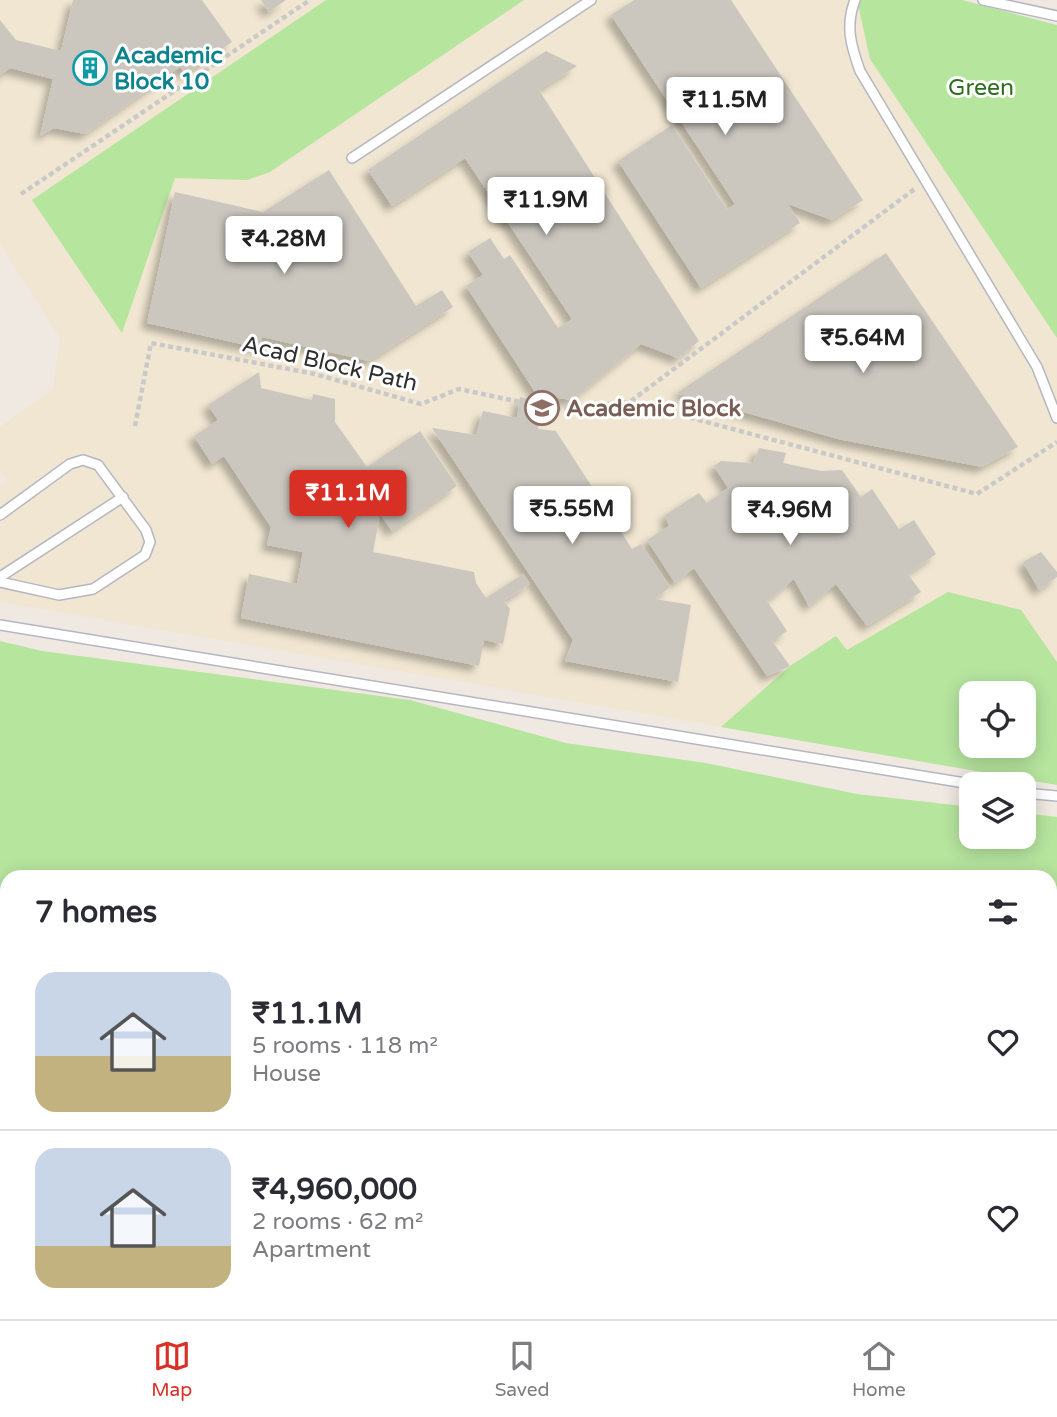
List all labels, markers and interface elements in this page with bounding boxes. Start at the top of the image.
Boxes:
place label: Academic Block 10 [114,42,223,96]
building icon: Academic Block 10 [71,49,109,87]
park label: Green [948,74,1014,102]
pin: ₹11.5M [668,78,782,137]
text: ₹11.5M [683,86,768,114]
pin: ₹11.9M [489,177,603,237]
text: ₹11.9M [504,186,589,214]
pin: ₹4.28M [227,216,341,276]
text: ₹4.28M [242,225,327,253]
pin: ₹5.64M [806,316,920,375]
text: ₹5.64M [821,324,905,352]
street label: Acad Block Path [239,330,420,398]
school or university icon: Academic Block [523,389,561,427]
place label: Academic Block [566,395,741,423]
pin: ₹11.1M [291,470,405,530]
text: ₹11.1M [306,479,391,507]
pin: ₹5.55M [515,486,629,546]
pin: ₹4.96M [733,488,847,547]
text: ₹5.55M [530,495,614,523]
text: ₹4.96M [748,496,833,524]
map controls [959,681,1036,849]
button: locate [959,681,1036,758]
button: layers [959,772,1036,849]
icon: filters [984,893,1022,931]
text: 7 homes [35,894,157,931]
text: ₹11.1M [252,995,363,1032]
icon: home [91,1000,175,1084]
icon: heart [984,1023,1022,1061]
text: 5 rooms · 118 m² [252,1032,438,1060]
text: House [252,1060,321,1088]
text: ₹4,960,000 [252,1171,417,1208]
icon: home [91,1176,175,1260]
icon: heart [984,1199,1022,1237]
text: 2 rooms · 62 m² [252,1208,423,1236]
text: Apartment [252,1236,371,1264]
tab: Map [151,1337,192,1401]
tab: Saved [495,1337,550,1401]
tab: Home [852,1337,906,1401]

